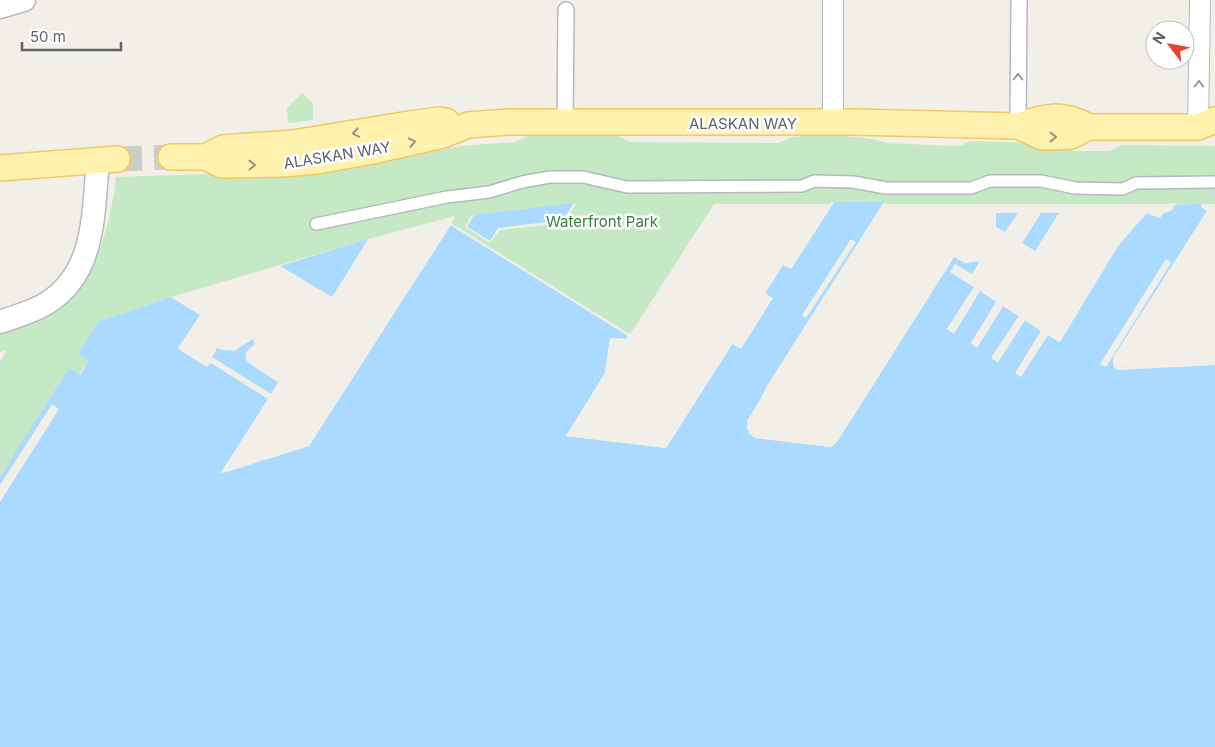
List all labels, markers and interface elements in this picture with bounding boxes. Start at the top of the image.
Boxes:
scale bar [22,20,121,52]
north arrow [1145,20,1195,70]
text: 50 m [30,27,66,46]
text: N [1149,29,1169,47]
one-way arrow [1013,73,1024,81]
one-way arrow [1194,79,1204,87]
street label: ALASKAN WAY [689,114,797,133]
one-way arrow [352,128,361,138]
one-way arrow [1050,132,1057,142]
street label: ALASKAN WAY [282,137,392,173]
one-way arrow [408,137,417,148]
one-way arrow [248,160,256,171]
park label: Waterfront Park [546,212,659,231]

